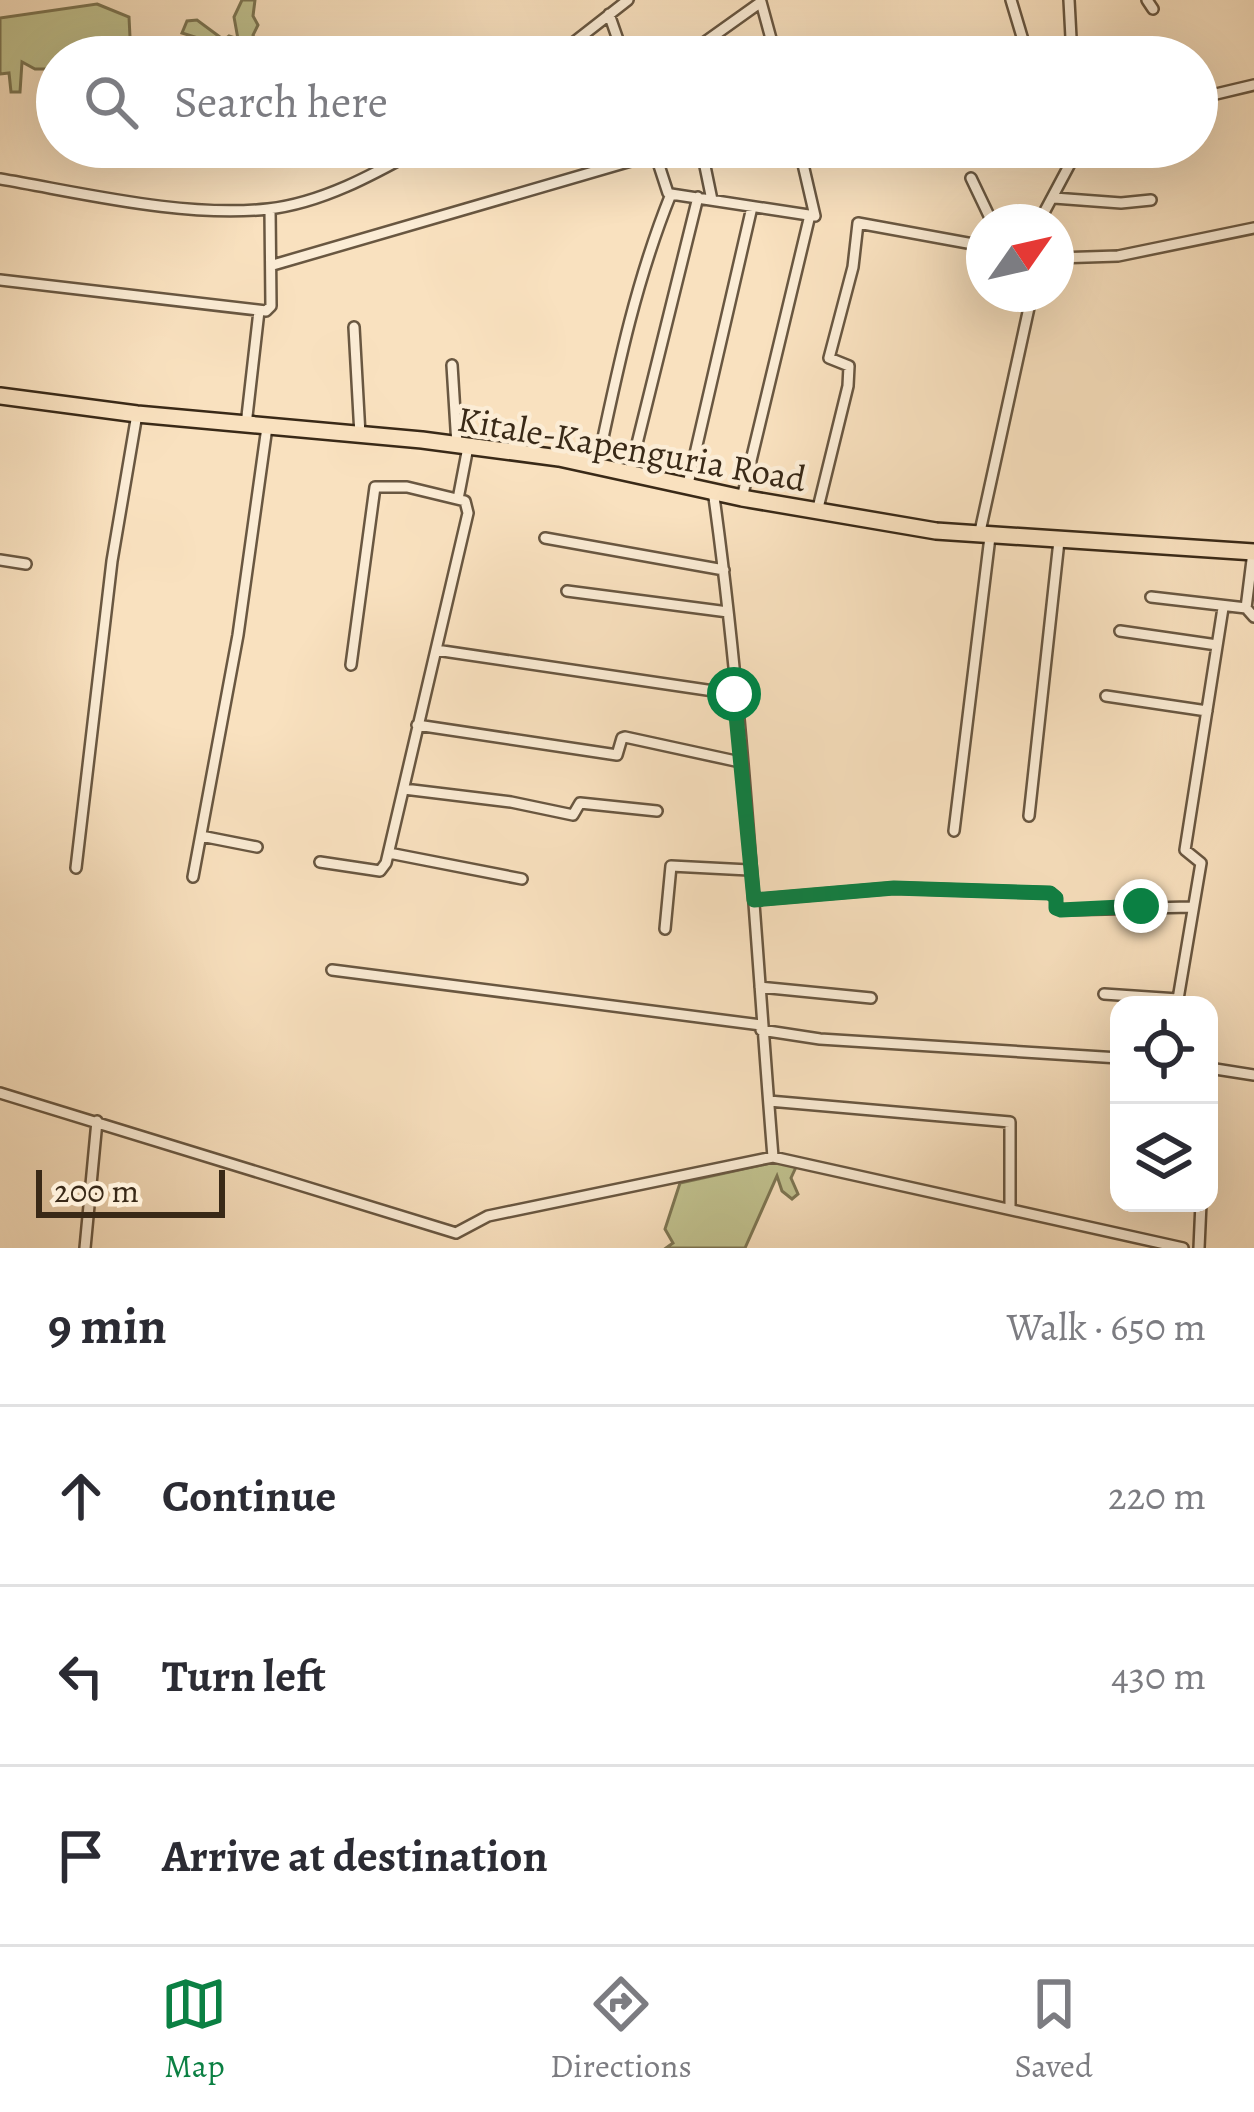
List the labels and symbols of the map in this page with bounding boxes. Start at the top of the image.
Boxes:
north arrow [966,204,1074,312]
street label: Kitale-Kapenguria Road [454,394,811,503]
route start [707,667,761,721]
route end [1114,879,1168,933]
scale bar [36,1164,225,1217]

